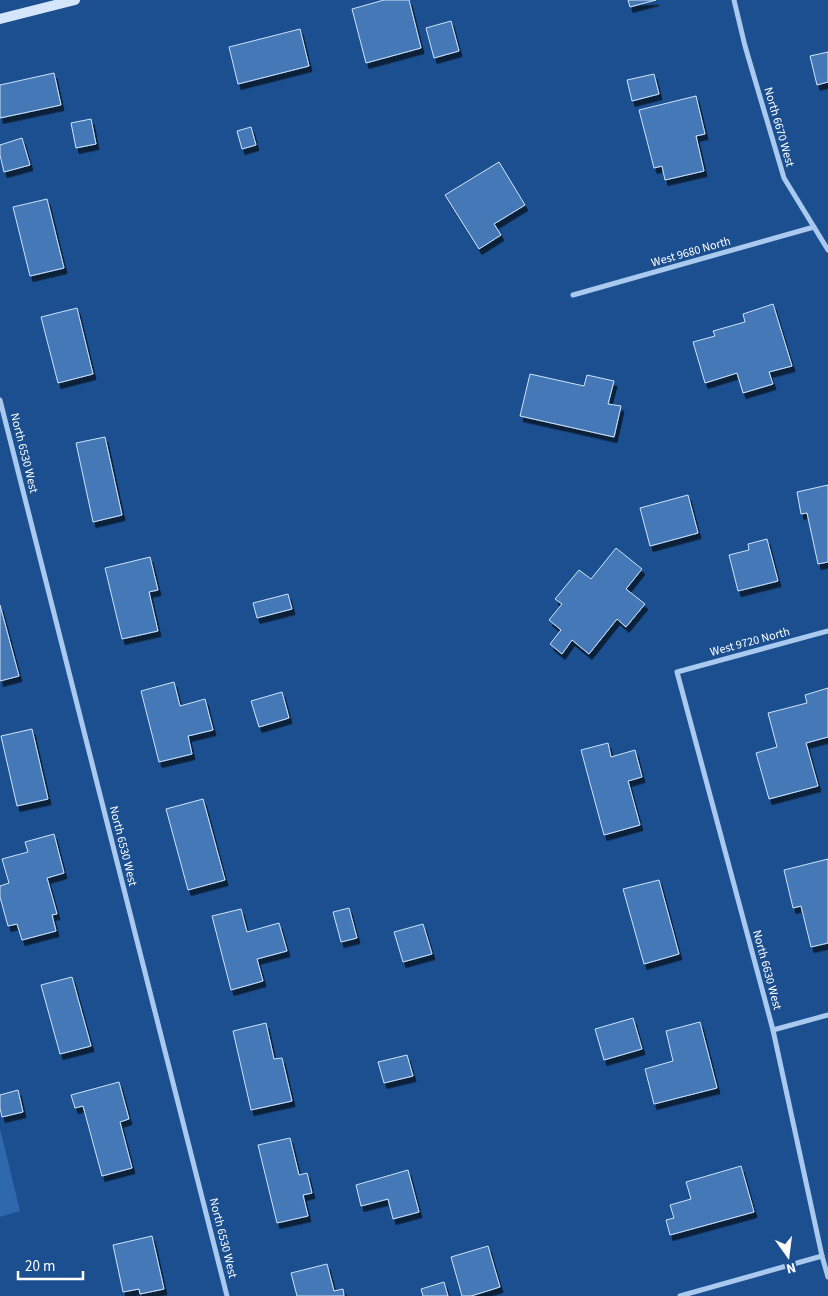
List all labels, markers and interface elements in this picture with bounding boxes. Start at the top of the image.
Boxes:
street label: North 6670 West [760,85,798,169]
street label: West 9680 North [649,233,733,271]
street label: North 6530 West [6,411,42,495]
street label: West 9720 North [708,623,792,661]
street label: North 6530 West [105,804,141,888]
street label: North 6630 West [748,928,786,1012]
street label: North 6530 West [205,1196,241,1280]
north arrow [763,1231,813,1281]
scale bar [18,1248,82,1280]
text: 20 m [25,1256,55,1277]
text: N [784,1257,798,1278]

